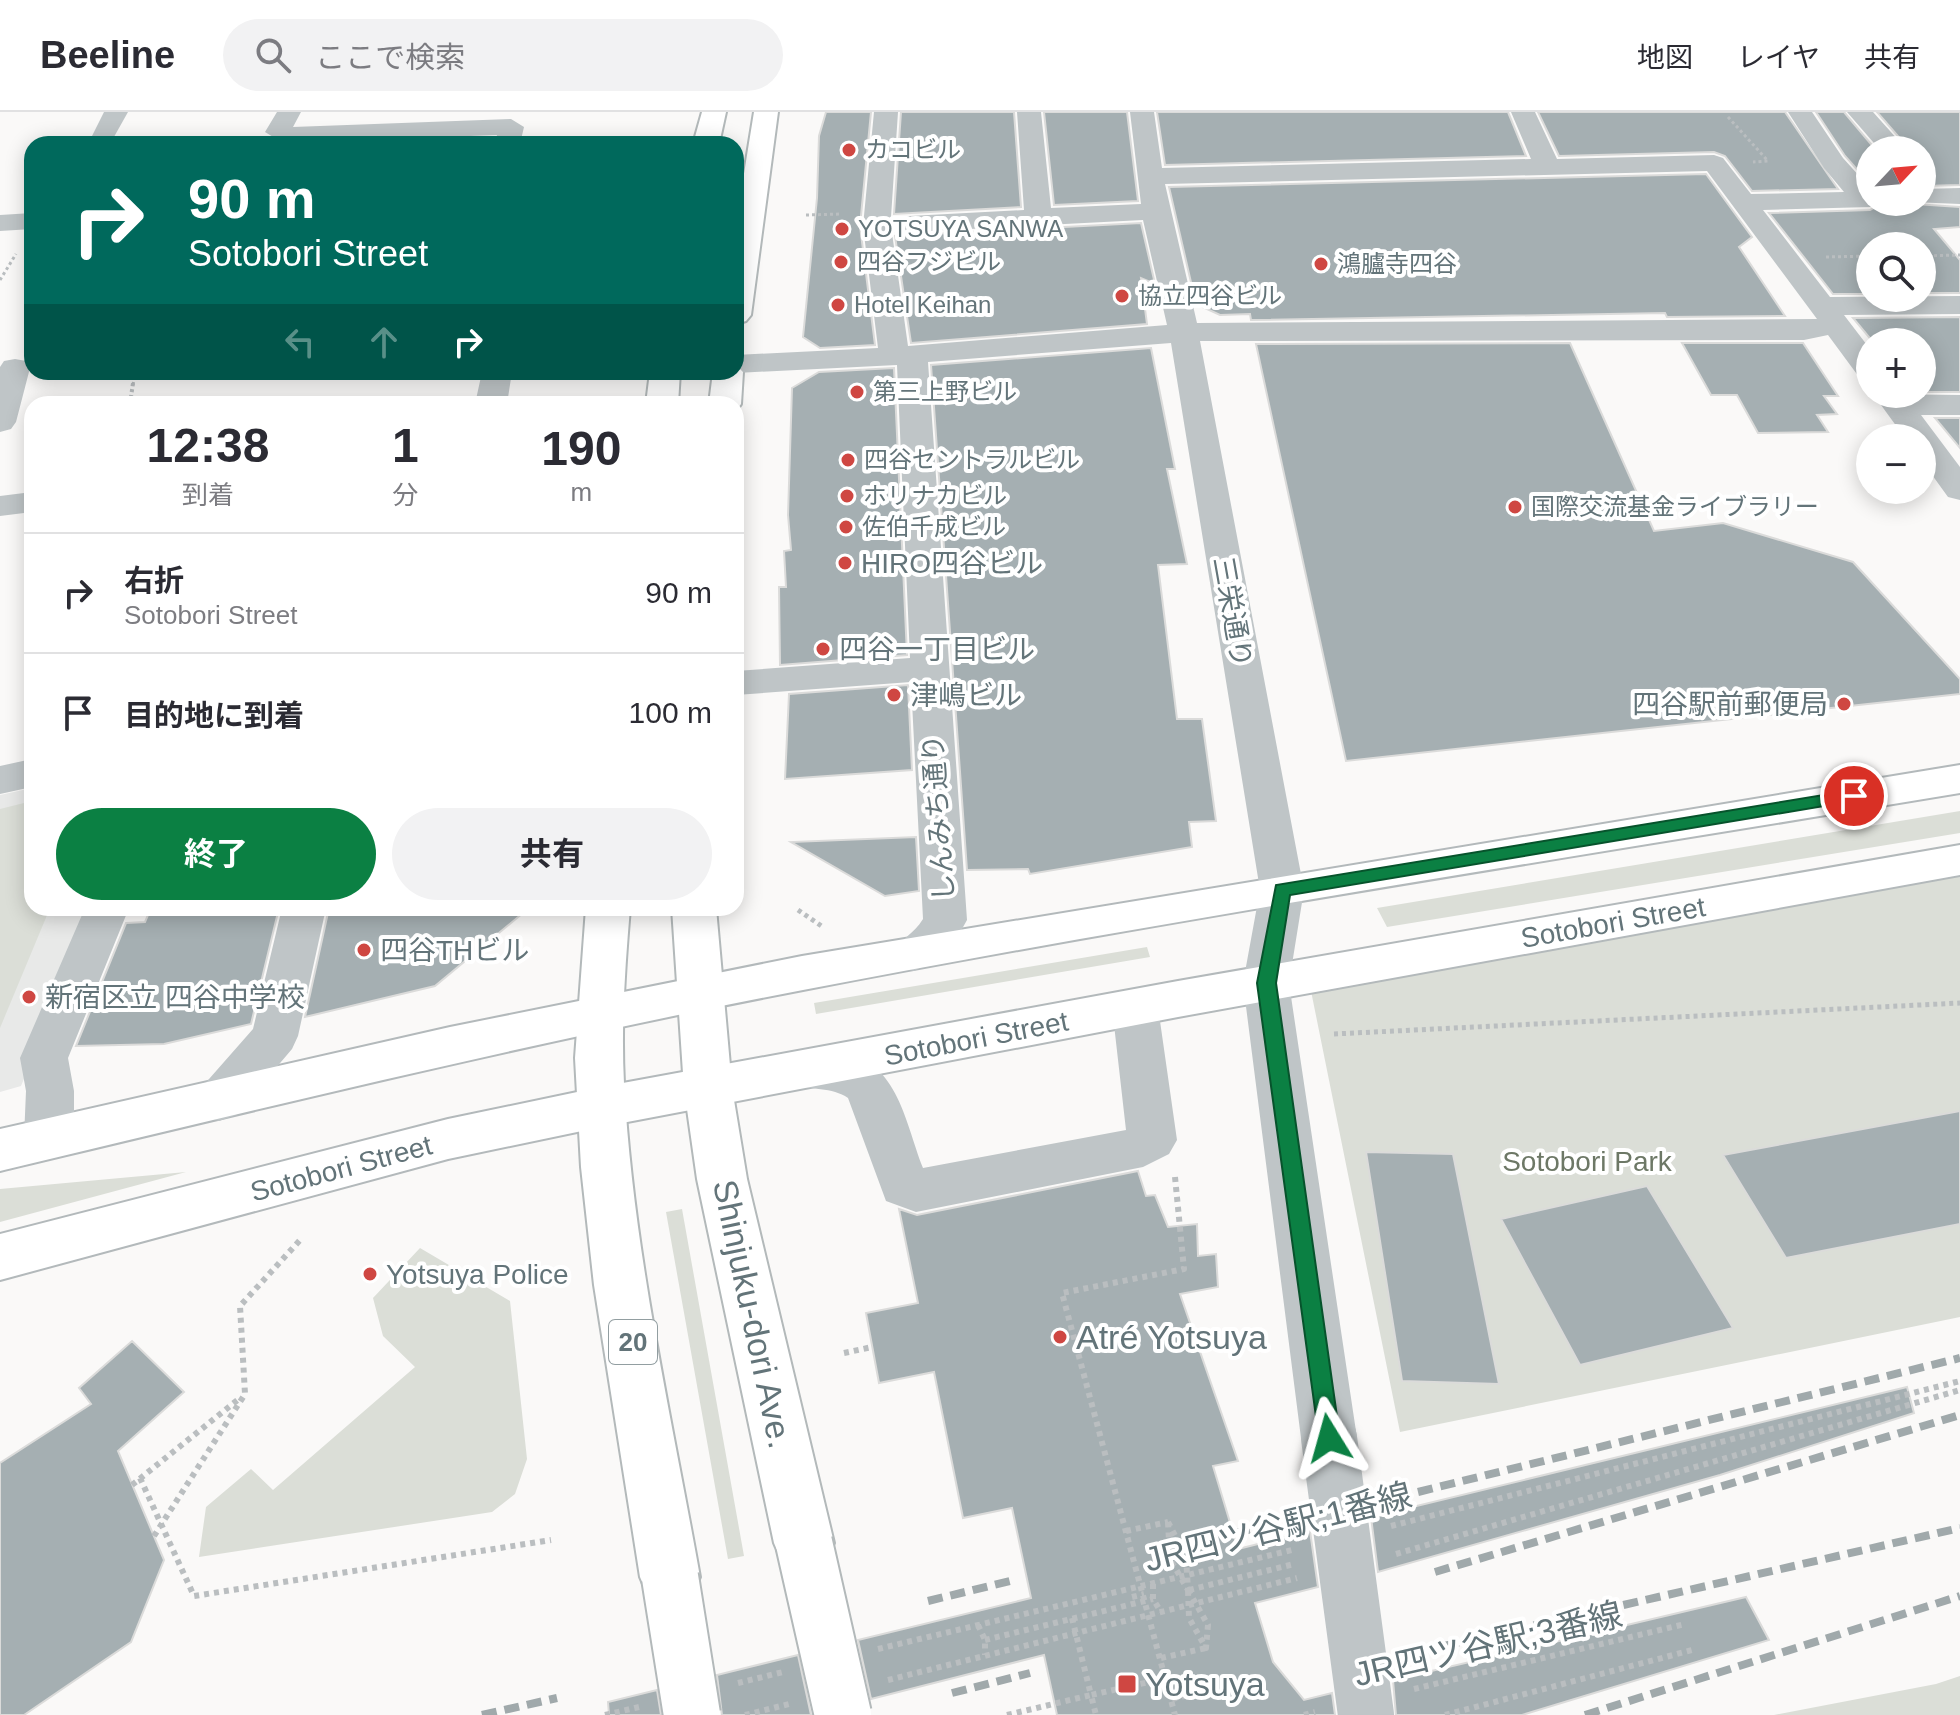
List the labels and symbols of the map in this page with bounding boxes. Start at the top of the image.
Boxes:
place label: カコビル [865,136,961,163]
north arrow [1856,136,1936,216]
marker: カコビル [840,141,858,159]
place label: YOTSUYA SANWA [858,215,1063,242]
marker: YOTSUYA SANWA [833,220,851,238]
place label: 四谷フジビル [857,248,1001,275]
place label: 鴻臚寺四谷 [1337,250,1457,277]
marker: 四谷フジビル [832,253,850,271]
marker: 鴻臚寺四谷 [1312,255,1330,273]
place label: 協立四谷ビル [1138,282,1282,309]
marker: 協立四谷ビル [1113,287,1131,305]
place label: Hotel Keihan [854,291,991,318]
marker: Hotel Keihan [829,296,847,314]
place label: 第三上野ビル [873,378,1017,405]
marker: 第三上野ビル [848,383,866,401]
place label: 四谷セントラルビル [864,446,1080,473]
marker: 四谷セントラルビル [839,451,857,469]
place label: ホリナカビル [863,482,1007,509]
marker: ホリナカビル [838,487,856,505]
place label: 国際交流基金ライブラリー [1531,493,1819,520]
marker: 国際交流基金ライブラリー [1506,498,1524,516]
place label: 佐伯千成ビル [862,513,1006,540]
marker: 佐伯千成ビル [837,518,855,536]
place label: HIRO四谷ビル [861,548,1043,579]
marker: HIRO四谷ビル [836,554,854,572]
street label: 三栄通り [1208,554,1257,670]
place label: 四谷一丁目ビル [839,634,1035,665]
marker: 四谷一丁目ビル [814,640,832,658]
place label: 津嶋ビル [910,680,1022,711]
marker: 津嶋ビル [885,686,903,704]
place label: 四谷駅前郵便局 [1632,689,1828,720]
marker: 四谷駅前郵便局 [1835,695,1853,713]
street label: しんみち通り [917,733,960,903]
pin [1820,762,1888,830]
street label: Sotobori Street [1518,891,1708,954]
place label: 四谷THビル [380,935,529,966]
marker: 四谷THビル [355,941,373,959]
place label: 新宿区立 四谷中学校 [45,982,305,1013]
marker: 新宿区立 四谷中学校 [20,988,38,1006]
street label: Sotobori Street [881,1005,1071,1072]
street label: Sotobori Street [247,1129,436,1208]
park label: Sotobori Park [1502,1146,1673,1177]
street label: Shinjuku-dori Ave. [706,1176,800,1452]
place label: Yotsuya Police [386,1259,569,1290]
marker: Yotsuya Police [361,1265,379,1283]
place label: Atré Yotsuya [1076,1318,1267,1356]
road number: 20 [609,1320,657,1364]
marker: Atré Yotsuya [1051,1328,1069,1346]
position arrow [1287,1396,1371,1480]
street label: JR四ツ谷駅;1番線 [1141,1475,1415,1579]
street label: JR四ツ谷駅;3番線 [1350,1595,1626,1693]
place label: Yotsuya [1145,1665,1265,1703]
marker: Yotsuya [1116,1673,1138,1695]

